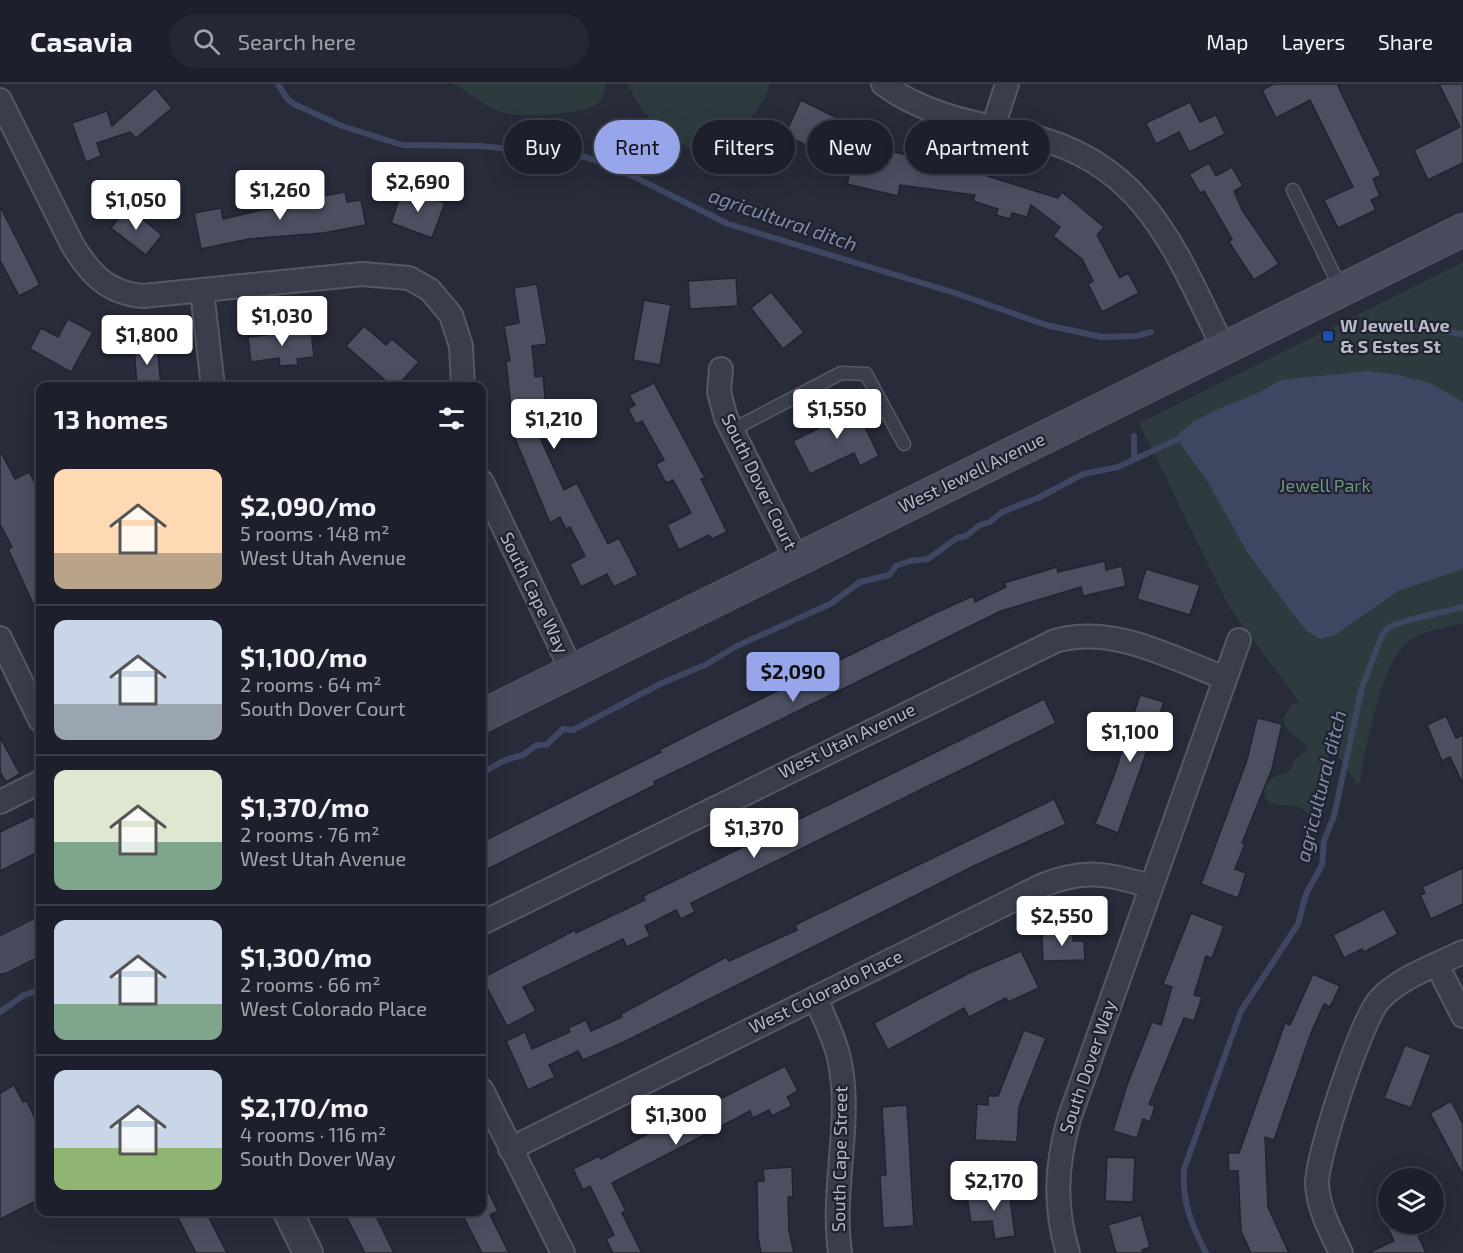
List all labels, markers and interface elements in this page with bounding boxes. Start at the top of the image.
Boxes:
search box [169,14,589,68]
text: Casavia [30,24,133,58]
icon: search [190,25,223,58]
text: Search here [238,28,356,54]
text: Map [1206,29,1248,54]
text: Layers [1281,29,1345,54]
text: Share [1378,29,1433,54]
chip: Buy [504,120,582,174]
chip: Rent [594,120,680,174]
chip: Filters [692,120,795,174]
chip: New [807,120,893,174]
chip: Apartment [905,120,1050,174]
pin: $2,690 [369,162,467,213]
text: $2,690 [386,169,450,193]
pin: $1,260 [231,170,329,221]
text: $1,260 [249,177,311,201]
pin: $1,050 [87,180,185,231]
water label: agricultural ditch [706,182,861,256]
text: $1,050 [105,187,167,211]
pin: $1,030 [233,296,331,347]
text: $1,030 [251,303,313,327]
place label: W Jewell Ave & S Estes St [1340,314,1450,357]
pin: $1,800 [98,315,196,366]
text: $1,800 [116,322,178,346]
marker: W Jewell Ave & S Estes St [1321,329,1335,343]
pin: $1,550 [788,389,886,440]
text: $1,550 [807,396,867,420]
pin: $1,210 [505,399,603,450]
icon: filters [435,402,468,435]
text: 13 homes [54,403,168,434]
text: $1,210 [525,406,583,430]
street label: South Dover Court [717,410,802,553]
street label: West Jewell Avenue [895,427,1048,517]
park label: Jewell Park [1279,474,1371,496]
text: $2,090/mo [240,490,376,521]
icon: home [102,493,174,565]
text: 5 rooms · 148 m² [240,521,390,545]
street label: South Cape Way [496,528,574,657]
text: West Utah Avenue [240,545,406,569]
text: $1,100/mo [240,641,367,672]
icon: home [102,644,174,716]
pin: $2,090 [744,652,842,703]
text: $2,090 [760,659,826,683]
text: 2 rooms · 64 m² [240,672,382,696]
text: South Dover Court [240,696,405,720]
street label: West Utah Avenue [775,697,919,783]
water label: agricultural ditch [1290,707,1350,864]
pin: $1,100 [1081,712,1179,763]
text: $1,100 [1101,719,1159,743]
text: $1,370/mo [240,791,369,822]
icon: home [102,794,174,866]
pin: $1,370 [705,808,803,859]
text: $1,370 [724,815,784,839]
text: 2 rooms · 76 m² [240,822,379,846]
text: West Utah Avenue [240,846,406,870]
pin: $2,550 [1013,896,1111,947]
text: $2,550 [1031,903,1093,927]
text: $1,300/mo [240,941,372,972]
icon: home [102,944,174,1016]
street label: West Colorado Place [745,944,906,1038]
text: 2 rooms · 66 m² [240,972,381,996]
text: West Colorado Place [240,996,427,1020]
street label: South Dover Way [1054,996,1120,1136]
street label: South Cape Street [827,1086,851,1232]
text: $2,170/mo [240,1091,369,1122]
icon: home [102,1094,174,1166]
pin: $1,300 [627,1095,725,1146]
text: $1,300 [645,1102,707,1126]
text: 4 rooms · 116 m² [240,1122,386,1146]
text: South Dover Way [240,1146,396,1170]
pin: $2,170 [945,1161,1043,1212]
text: $2,170 [964,1168,1024,1192]
map controls [1378,1168,1444,1234]
button: layers [1378,1168,1444,1234]

